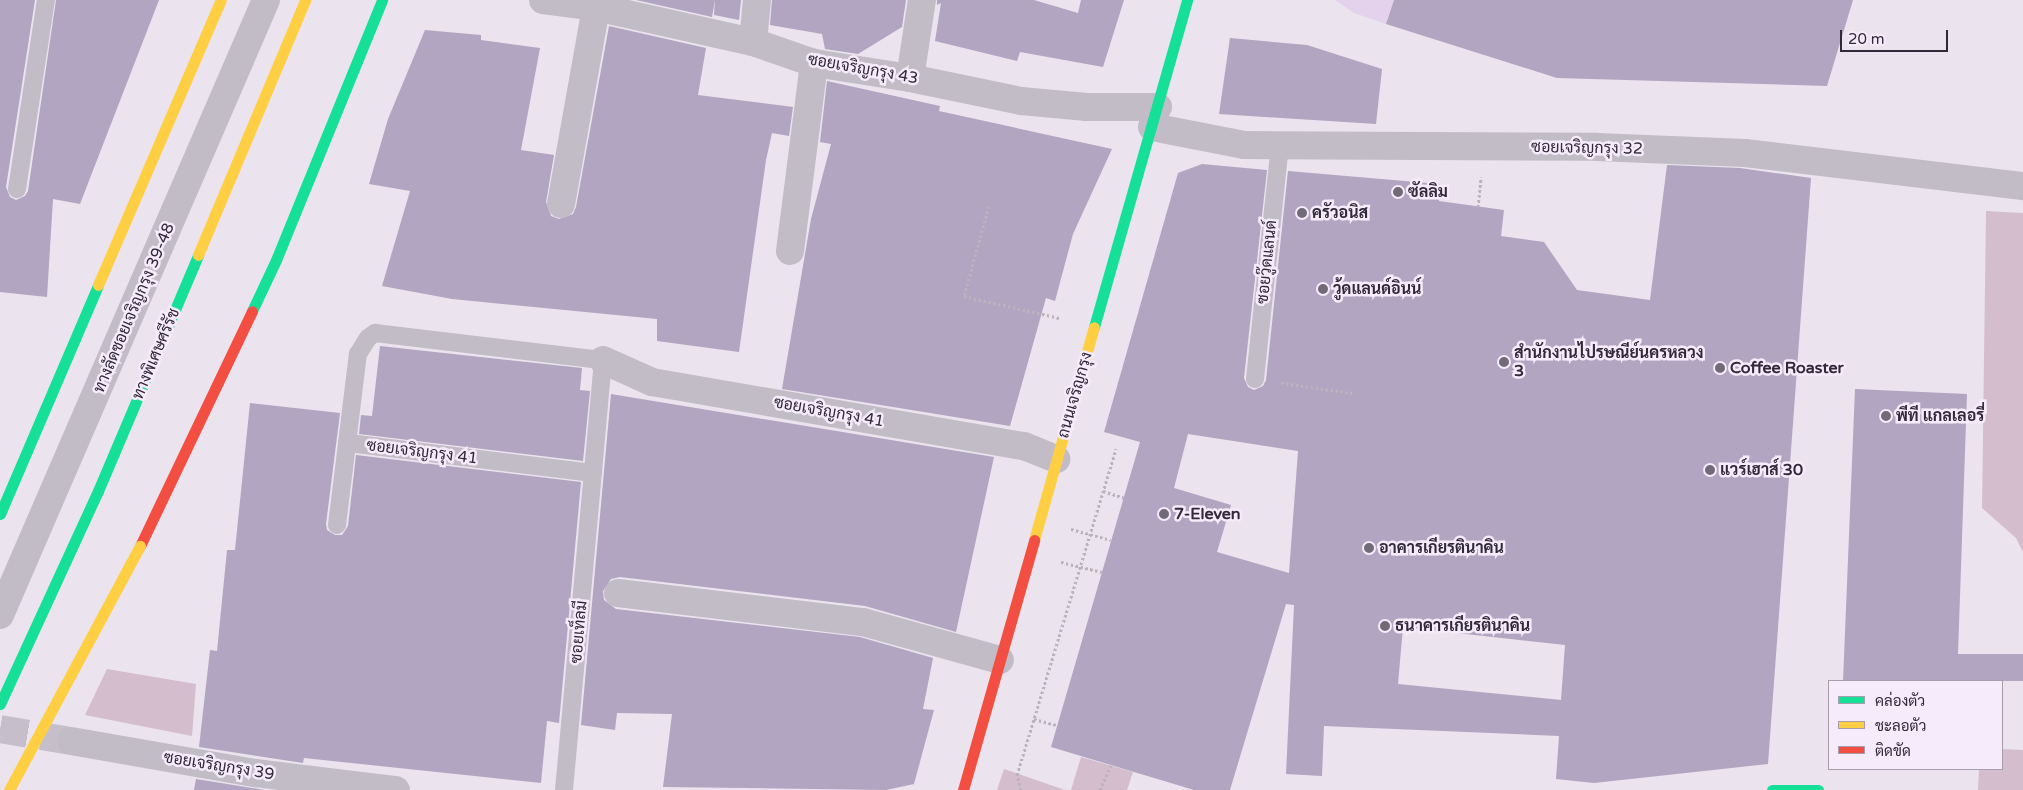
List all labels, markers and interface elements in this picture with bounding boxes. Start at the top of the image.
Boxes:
scale bar [1843,20,1950,52]
text: 20 m [1848,30,1885,48]
street label: ซอยเจริญกรุง 43 [806,50,920,88]
street label: ซอยเจริญกรุง 32 [1531,137,1643,159]
place label: ซัลลิม [1408,182,1448,202]
marker: ซัลลิม [1392,186,1404,198]
place label: ครัวอนิส [1312,203,1368,223]
marker: ครัวอนิส [1296,207,1308,219]
street label: ซอยวู๊ดแลนด์ [1253,219,1281,305]
street label: ทางลัดซอยเจริญกรุง 39-48 [89,220,179,396]
place label: วู้ดแลนด์อินน์ [1333,279,1421,299]
marker: วู้ดแลนด์อินน์ [1317,283,1329,295]
street label: ทางพิเศษศรีรัช [128,305,184,403]
place label: สำนักงานไปรษณีย์นครหลวง 3 [1514,343,1703,381]
street label: ถนนเจริญกรุง [1054,350,1096,440]
marker: สำนักงานไปรษณีย์นครหลวง 3 [1498,356,1510,368]
place label: Coffee Roaster [1730,358,1844,378]
marker: Coffee Roaster [1714,362,1726,374]
street label: ซอยเจริญกรุง 41 [772,393,886,431]
place label: พีที แกลเลอรี่ [1896,406,1984,426]
marker: พีที แกลเลอรี่ [1880,410,1892,422]
street label: ซอยเจริญกรุง 41 [365,436,479,468]
place label: แวร์เฮาส์ 30 [1720,460,1803,480]
marker: แวร์เฮาส์ 30 [1704,464,1716,476]
place label: 7-Eleven [1174,504,1241,524]
marker: 7-Eleven [1158,508,1170,520]
place label: อาคารเกียรตินาคิน [1379,538,1504,558]
marker: อาคารเกียรตินาคิน [1363,542,1375,554]
street label: ซอยเท็ลมี [567,600,591,664]
place label: ธนาคารเกียรตินาคิน [1395,616,1530,636]
marker: ธนาคารเกียรตินาคิน [1379,620,1391,632]
legend [1828,680,2003,770]
text: คล่องตัว [1875,692,1925,710]
text: ชะลอตัว [1875,717,1926,735]
text: ติดขัด [1875,742,1911,760]
street label: ซอยเจริญกรุง 39 [162,748,276,784]

